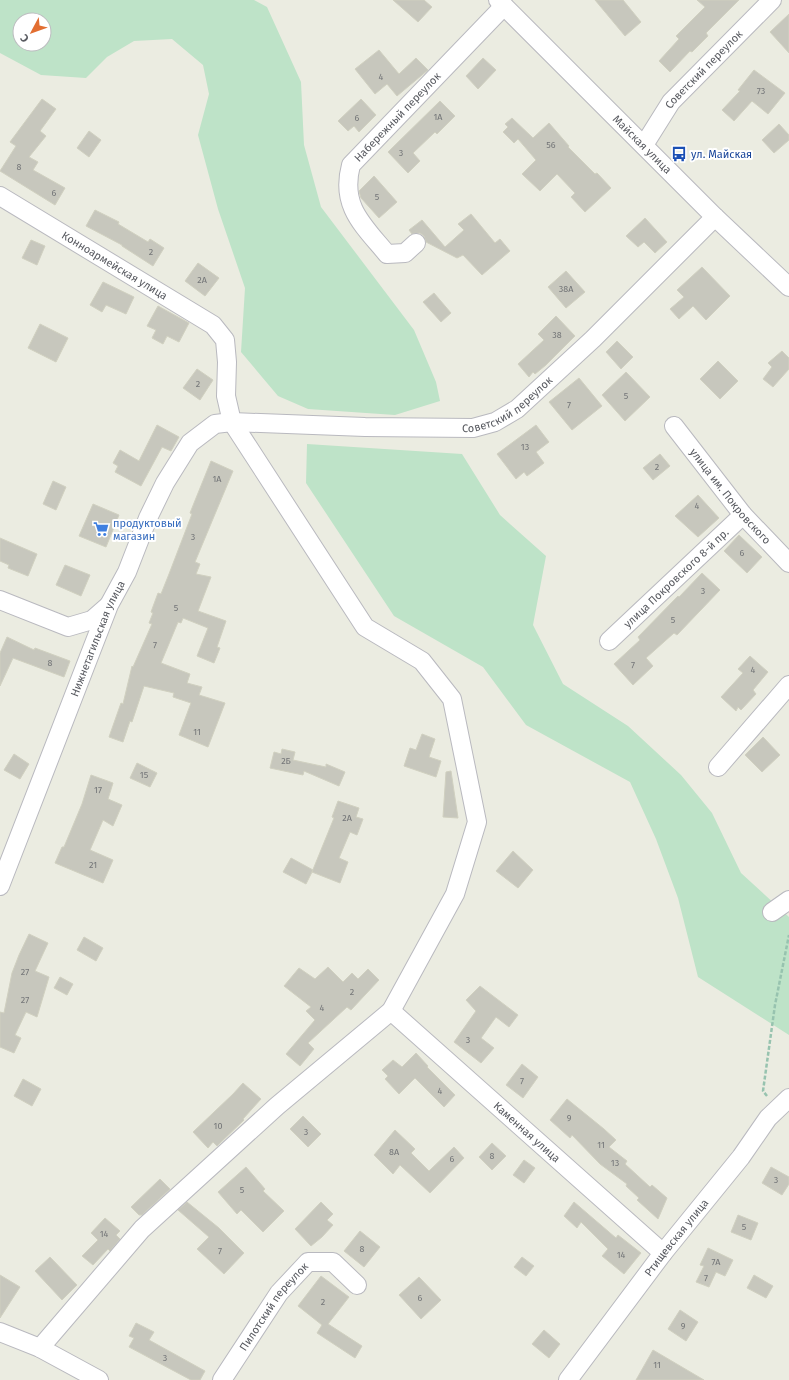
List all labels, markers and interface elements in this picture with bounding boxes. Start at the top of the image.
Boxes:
north arrow [12,12,52,52]
street label: Советский переулок [662,27,745,111]
text: С [17,31,32,45]
street label: Набережный переулок [351,69,444,164]
house number: 4 [379,72,384,82]
house number: 73 [757,86,765,96]
house number: 1А [433,112,443,122]
street label: Майская улица [610,112,674,176]
house number: 6 [355,113,360,123]
house number: 56 [546,140,556,150]
bus stop icon: ул. Майская [670,145,688,163]
house number: 3 [399,148,403,158]
place label: ул. Майская [691,148,752,161]
house number: 8 [17,162,22,172]
house number: 6 [52,188,57,198]
house number: 5 [375,192,380,202]
street label: Конноармейская улица [59,228,170,302]
house number: 2 [149,247,153,257]
house number: 2А [197,275,208,285]
house number: 38А [559,284,574,294]
house number: 38 [552,330,562,340]
street label: Советский переулок [462,373,555,435]
house number: 2 [196,379,200,389]
house number: 5 [624,391,629,401]
house number: 7 [567,400,571,410]
house number: 13 [521,442,529,452]
street label: улица им. Покровского [687,446,774,547]
house number: 2 [655,462,659,472]
house number: 1А [212,474,222,484]
house number: 4 [695,501,700,511]
place label: продуктовый магазин [113,517,182,543]
supermarket icon: продуктовый магазин [92,520,110,538]
street label: улица Покровского 8-й пр. [621,525,731,630]
house number: 3 [191,532,195,542]
house number: 6 [740,548,745,558]
street label: Нижнетагильская улица [68,578,128,698]
house number: 3 [701,586,705,596]
house number: 5 [174,603,179,613]
house number: 5 [671,615,676,625]
house number: 7 [153,640,157,650]
house number: 8 [48,658,53,668]
house number: 7 [631,660,635,670]
house number: 4 [751,665,756,675]
house number: 11 [193,727,201,737]
house number: 2Б [281,756,291,766]
house number: 15 [140,770,149,780]
house number: 17 [94,785,102,795]
house number: 2А [342,813,353,823]
house number: 21 [89,860,97,870]
house number: 27 [21,967,29,977]
house number: 2 [350,987,354,997]
house number: 27 [21,995,29,1005]
house number: 4 [320,1003,325,1013]
house number: 3 [466,1035,470,1045]
house number: 7 [520,1076,524,1086]
house number: 4 [438,1086,443,1096]
street label: Каменная улица [491,1099,563,1165]
house number: 9 [567,1113,572,1123]
house number: 10 [214,1121,222,1131]
house number: 3 [304,1127,308,1137]
house number: 11 [597,1140,605,1150]
house number: 8А [389,1147,400,1157]
house number: 8 [490,1151,495,1161]
house number: 6 [450,1154,455,1164]
house number: 13 [611,1158,619,1168]
house number: 3 [774,1175,778,1185]
house number: 5 [240,1185,245,1195]
street label: Ртищевская улица [642,1196,711,1279]
house number: 5 [742,1222,747,1232]
house number: 14 [100,1229,109,1239]
house number: 8 [360,1244,365,1254]
house number: 7 [218,1246,222,1256]
house number: 14 [617,1250,626,1260]
house number: 7А [712,1257,721,1267]
street label: Пилотский переулок [237,1259,311,1353]
house number: 7 [704,1273,708,1283]
house number: 6 [418,1293,423,1303]
house number: 2 [321,1297,325,1307]
house number: 9 [681,1321,686,1331]
house number: 3 [163,1353,167,1363]
house number: 11 [653,1360,661,1370]

